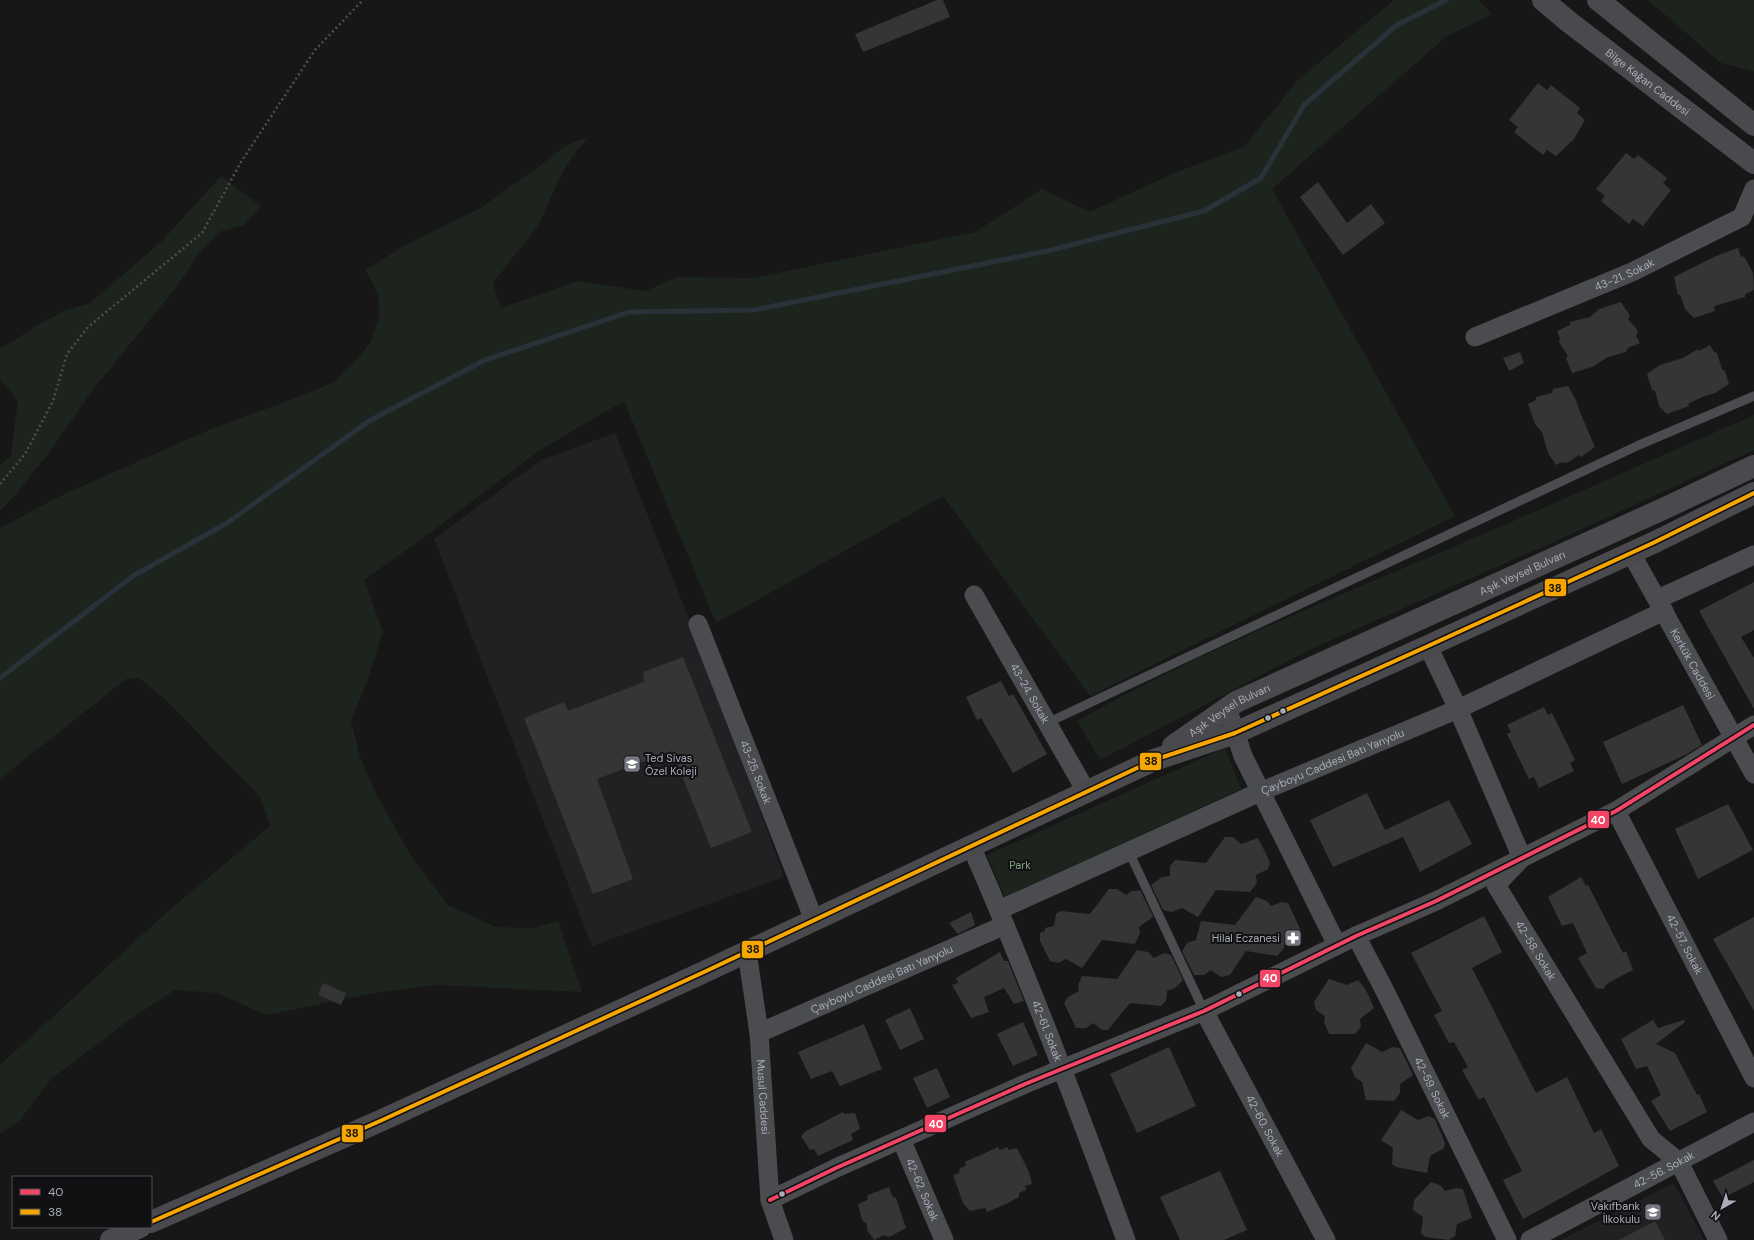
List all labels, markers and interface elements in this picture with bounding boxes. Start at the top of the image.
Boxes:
street label: Bilge Kağan Caddesi [1603,45,1693,119]
street label: 43-21. Sokak [1592,255,1657,294]
street label: Aşık Veysel Bulvarı [1477,547,1567,598]
line badge: 38 [1544,578,1567,597]
text: 38 [1548,581,1562,595]
street label: Kerkük Caddesi [1667,626,1718,702]
street label: 43-24. Sokak [1007,661,1053,726]
street label: Aşık Veysel Bulvarı [1186,681,1272,740]
unlabelled marker [1278,706,1288,716]
unlabelled marker [1263,713,1273,723]
street label: Çayboyu Caddesi Batı Yanyolu [1259,725,1406,798]
street label: 43-25. Sokak [737,738,775,806]
place label: Ted Sivas Özel Koleji [645,751,697,778]
line badge: 38 [1139,752,1162,771]
school or university icon: Ted Sivas Özel Koleji [622,754,642,774]
text: 38 [1144,754,1158,768]
line badge: 40 [1587,810,1610,829]
text: 40 [1591,813,1606,827]
park label: Park [1009,858,1031,872]
street label: 42-57. Sokak [1664,912,1706,977]
street label: 42-58. Sokak [1512,918,1560,983]
pharmacy icon: Hilal Eczanesi [1283,928,1303,948]
place label: Hilal Eczanesi [1212,931,1280,945]
line badge: 38 [741,940,764,959]
text: 38 [746,942,760,956]
street label: Çayboyu Caddesi Batı Yanyolu [808,942,955,1017]
line badge: 40 [1259,969,1281,988]
text: 40 [1263,971,1278,985]
unlabelled marker [1234,989,1244,999]
street label: 42-61. Sokak [1029,998,1066,1064]
street label: 42-59. Sokak [1411,1055,1454,1121]
street label: Musul Caddesi [754,1059,773,1135]
street label: 42-60. Sokak [1243,1092,1288,1159]
line badge: 40 [924,1114,947,1133]
text: 40 [929,1117,944,1131]
line badge: 38 [341,1124,364,1143]
text: 38 [345,1126,359,1140]
street label: 42-56. Sokak [1631,1148,1697,1191]
street label: 42-62. Sokak [903,1156,942,1224]
legend [12,1176,152,1228]
text: 40 [48,1184,64,1200]
north arrow [1702,1188,1742,1228]
unlabelled marker [777,1189,787,1199]
place label: Vakıfbank İlkokulu [1591,1199,1640,1226]
school or university icon: Vakıfbank İlkokulu [1643,1202,1663,1222]
text: 38 [48,1204,62,1220]
text: N [1708,1208,1723,1224]

